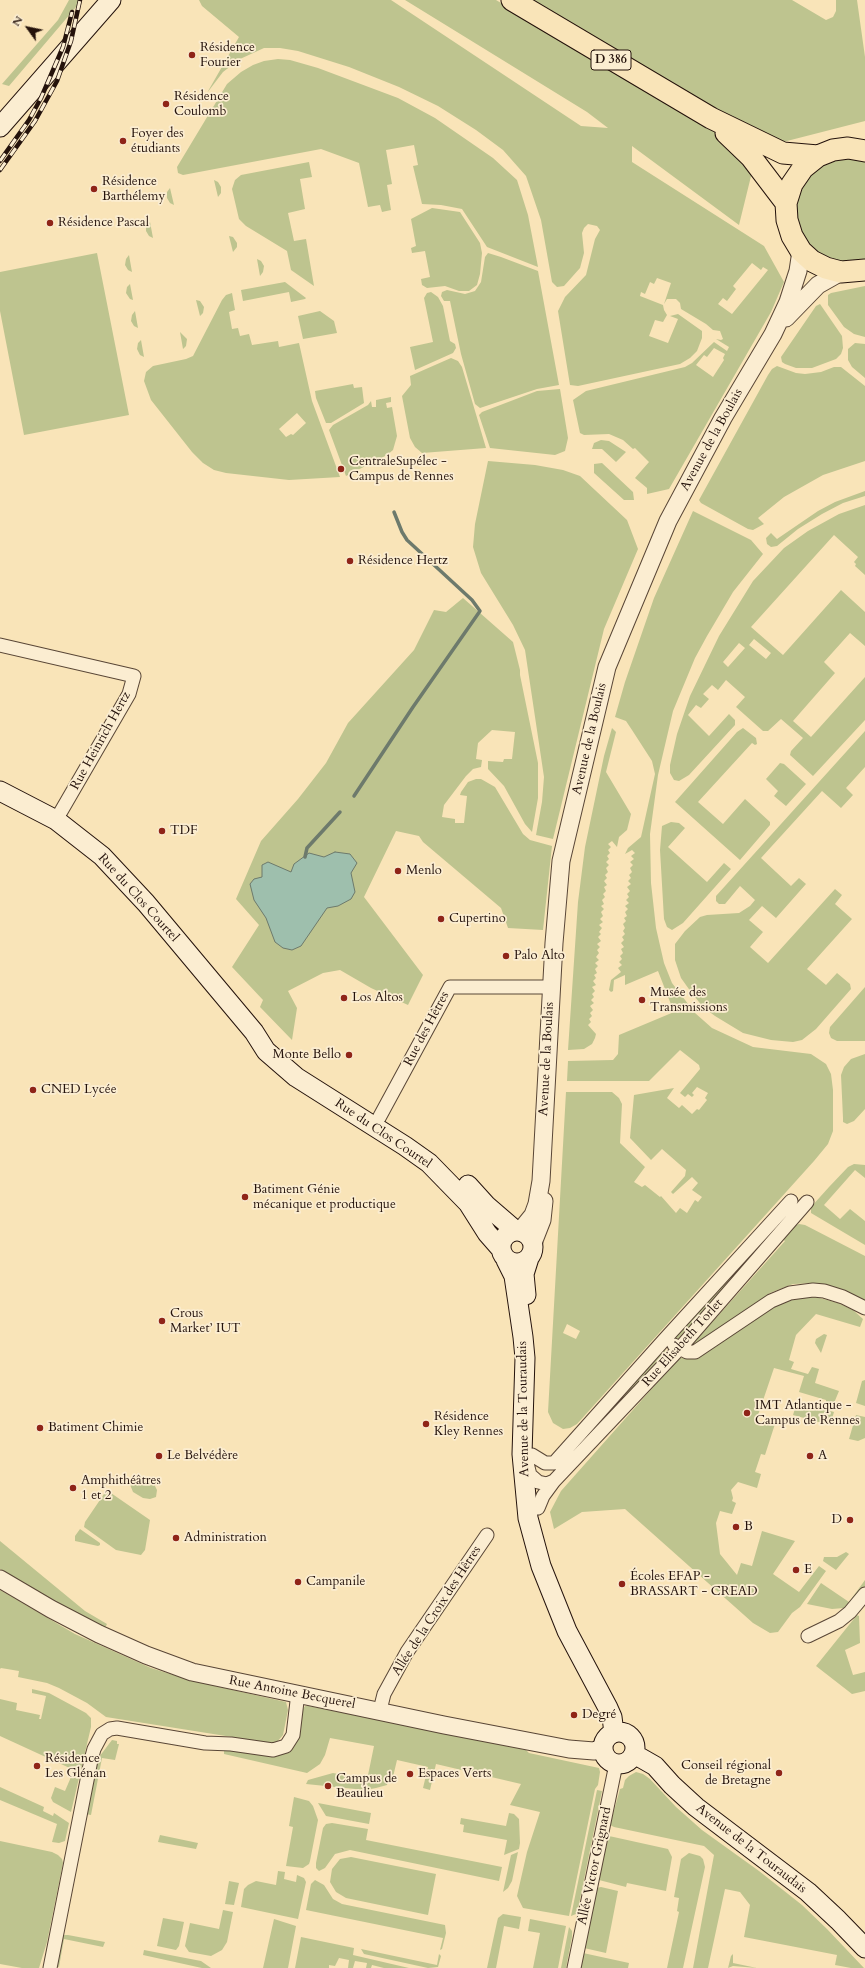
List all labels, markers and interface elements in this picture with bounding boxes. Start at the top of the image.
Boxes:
north arrow [8,8,48,48]
text: N [9,13,26,29]
place label: Résidence Fourier [200,40,255,71]
marker: Résidence Fourier [187,50,197,60]
road number: D 386 [591,50,631,70]
place label: Résidence Coulomb [174,89,229,120]
marker: Résidence Coulomb [161,99,171,109]
place label: Foyer des étudiants [131,126,184,157]
marker: Foyer des étudiants [118,136,128,146]
place label: Résidence Barthélemy [102,174,165,205]
marker: Résidence Barthélemy [89,184,99,194]
place label: Résidence Pascal [58,215,149,231]
marker: Résidence Pascal [45,218,55,228]
street label: Avenue de la Boulais [677,386,747,494]
place label: CentraleSupélec - Campus de Rennes [349,454,454,485]
marker: CentraleSupélec - Campus de Rennes [336,464,346,474]
place label: Résidence Hertz [358,553,448,569]
marker: Résidence Hertz [345,556,355,566]
street label: Avenue de la Boulais [570,682,610,796]
street label: Rue Heinrich Hertz [68,689,134,793]
place label: TDF [170,823,198,839]
marker: TDF [157,826,167,836]
street label: Rue du Clos Courtel [94,851,182,945]
place label: Menlo [406,863,442,879]
marker: Menlo [393,866,403,876]
place label: Cupertino [449,911,506,927]
marker: Cupertino [436,914,446,924]
place label: Palo Alto [514,948,565,964]
marker: Palo Alto [501,951,511,961]
place label: Musée des Transmissions [650,985,727,1016]
street label: Rue des Hêtres [401,989,453,1069]
place label: Los Altos [352,990,403,1006]
marker: Los Altos [339,993,349,1003]
marker: Musée des Transmissions [637,995,647,1005]
street label: Avenue de la Boulais [536,1002,558,1116]
place label: Monte Bello [272,1047,341,1063]
marker: Monte Bello [344,1050,354,1060]
place label: CNED Lycée [41,1082,117,1098]
marker: CNED Lycée [28,1085,38,1095]
street label: Rue du Clos Courtel [332,1096,434,1172]
place label: Batiment Génie mécanique et productique [253,1182,396,1213]
marker: Batiment Génie mécanique et productique [240,1192,250,1202]
street label: Rue Elisabeth Torlet [639,1296,727,1390]
place label: Crous Market’ IUT [170,1306,241,1337]
marker: Crous Market’ IUT [157,1316,167,1326]
street label: Avenue de la Touraudais [515,1341,533,1477]
place label: IMT Atlantique - Campus de Rennes [755,1398,860,1429]
marker: IMT Atlantique - Campus de Rennes [742,1408,752,1418]
place label: Résidence Kley Rennes [434,1409,503,1440]
marker: Résidence Kley Rennes [421,1419,431,1429]
place label: Batiment Chimie [48,1420,143,1436]
marker: Batiment Chimie [35,1423,45,1433]
place label: Le Belvédère [167,1448,238,1464]
place label: A [818,1448,827,1464]
marker: Le Belvédère [154,1451,164,1461]
marker: A [805,1451,815,1461]
place label: Amphithéâtres 1 et 2 [81,1473,161,1504]
marker: Amphithéâtres 1 et 2 [68,1483,78,1493]
place label: D [831,1512,842,1528]
marker: D [845,1515,855,1525]
place label: B [744,1519,753,1535]
marker: B [731,1522,741,1532]
place label: Administration [184,1530,267,1546]
marker: Administration [171,1533,181,1543]
street label: Allée de la Croix des Hêtres [389,1543,485,1679]
place label: E [804,1562,812,1578]
marker: E [791,1565,801,1575]
place label: Écoles EFAP - BRASSART - CREAD [630,1569,757,1600]
place label: Campanile [306,1574,365,1590]
marker: Campanile [293,1577,303,1587]
marker: Écoles EFAP - BRASSART - CREAD [617,1579,627,1589]
street label: Rue Antoine Becquerel [228,1673,356,1713]
place label: Degré [582,1707,616,1723]
marker: Degré [569,1710,579,1720]
place label: Résidence Les Glénan [45,1751,107,1782]
place label: Conseil régional de Bretagne [681,1758,771,1789]
marker: Résidence Les Glénan [32,1761,42,1771]
place label: Espaces Verts [418,1766,491,1782]
marker: Conseil régional de Bretagne [774,1768,784,1778]
marker: Espaces Verts [405,1769,415,1779]
place label: Campus de Beaulieu [336,1771,397,1802]
marker: Campus de Beaulieu [323,1781,333,1791]
street label: Avenue de la Touraudais [693,1801,809,1897]
street label: Allée Victor Grignard [575,1806,615,1926]

